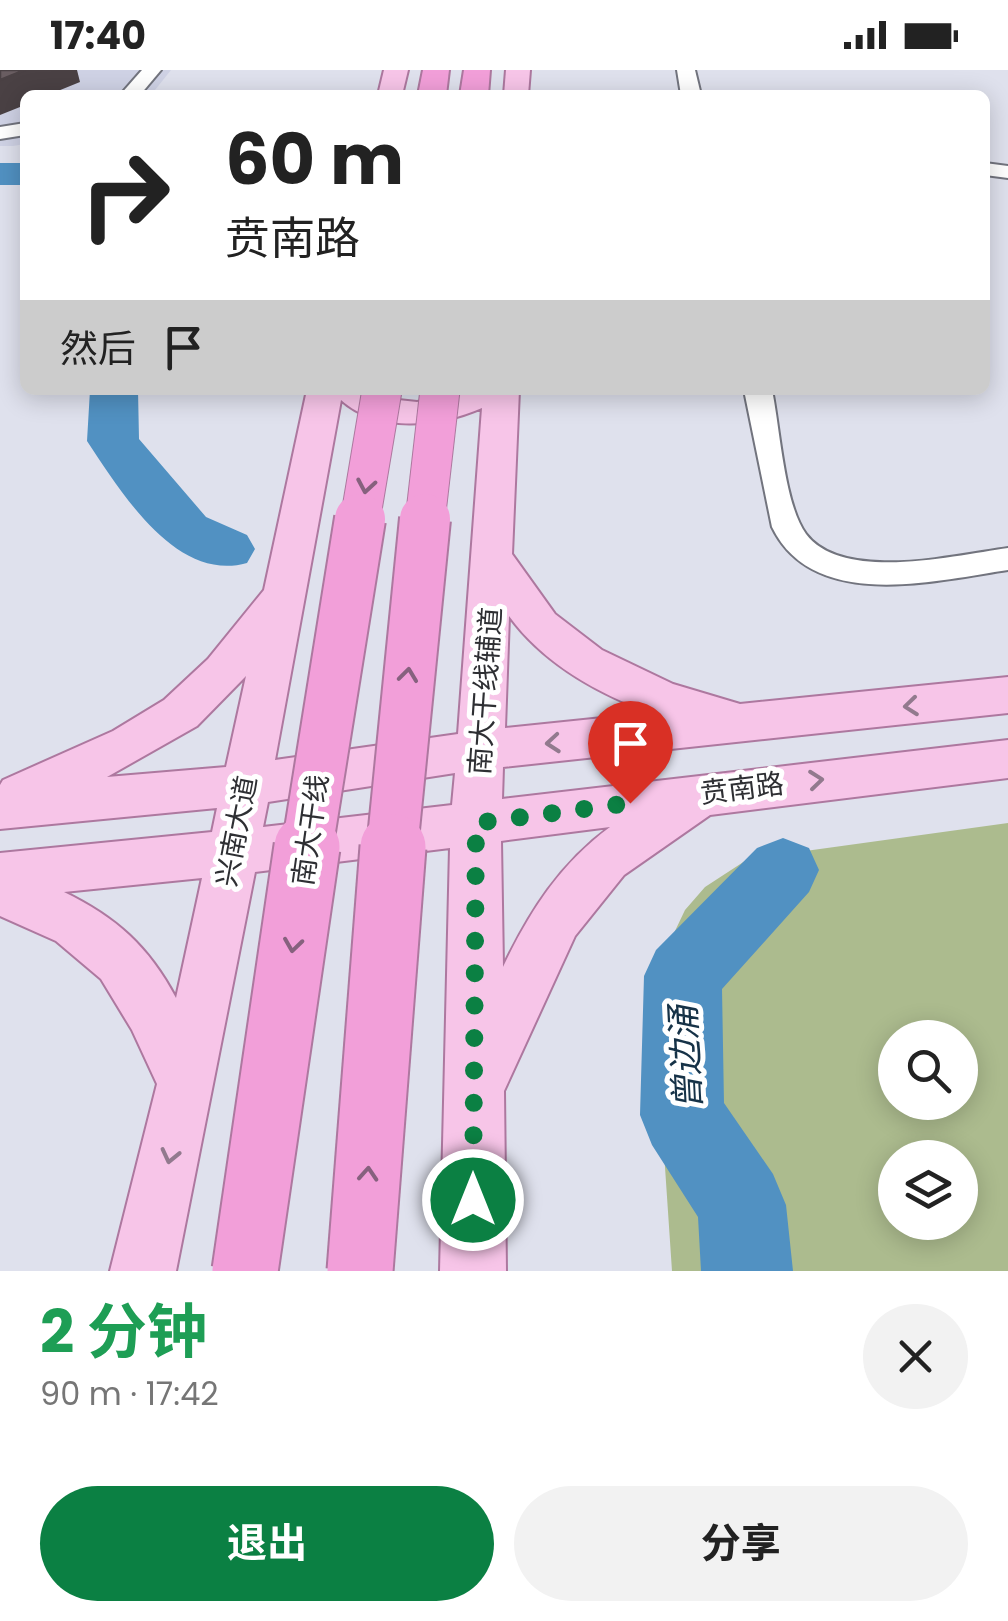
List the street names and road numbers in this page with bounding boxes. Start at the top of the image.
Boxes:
street label: 南大干线辅道 [460,606,511,776]
street label: 贲南路 [698,764,786,813]
street label: 兴南大道 [207,772,266,890]
street label: 南大干线 [283,772,338,888]

